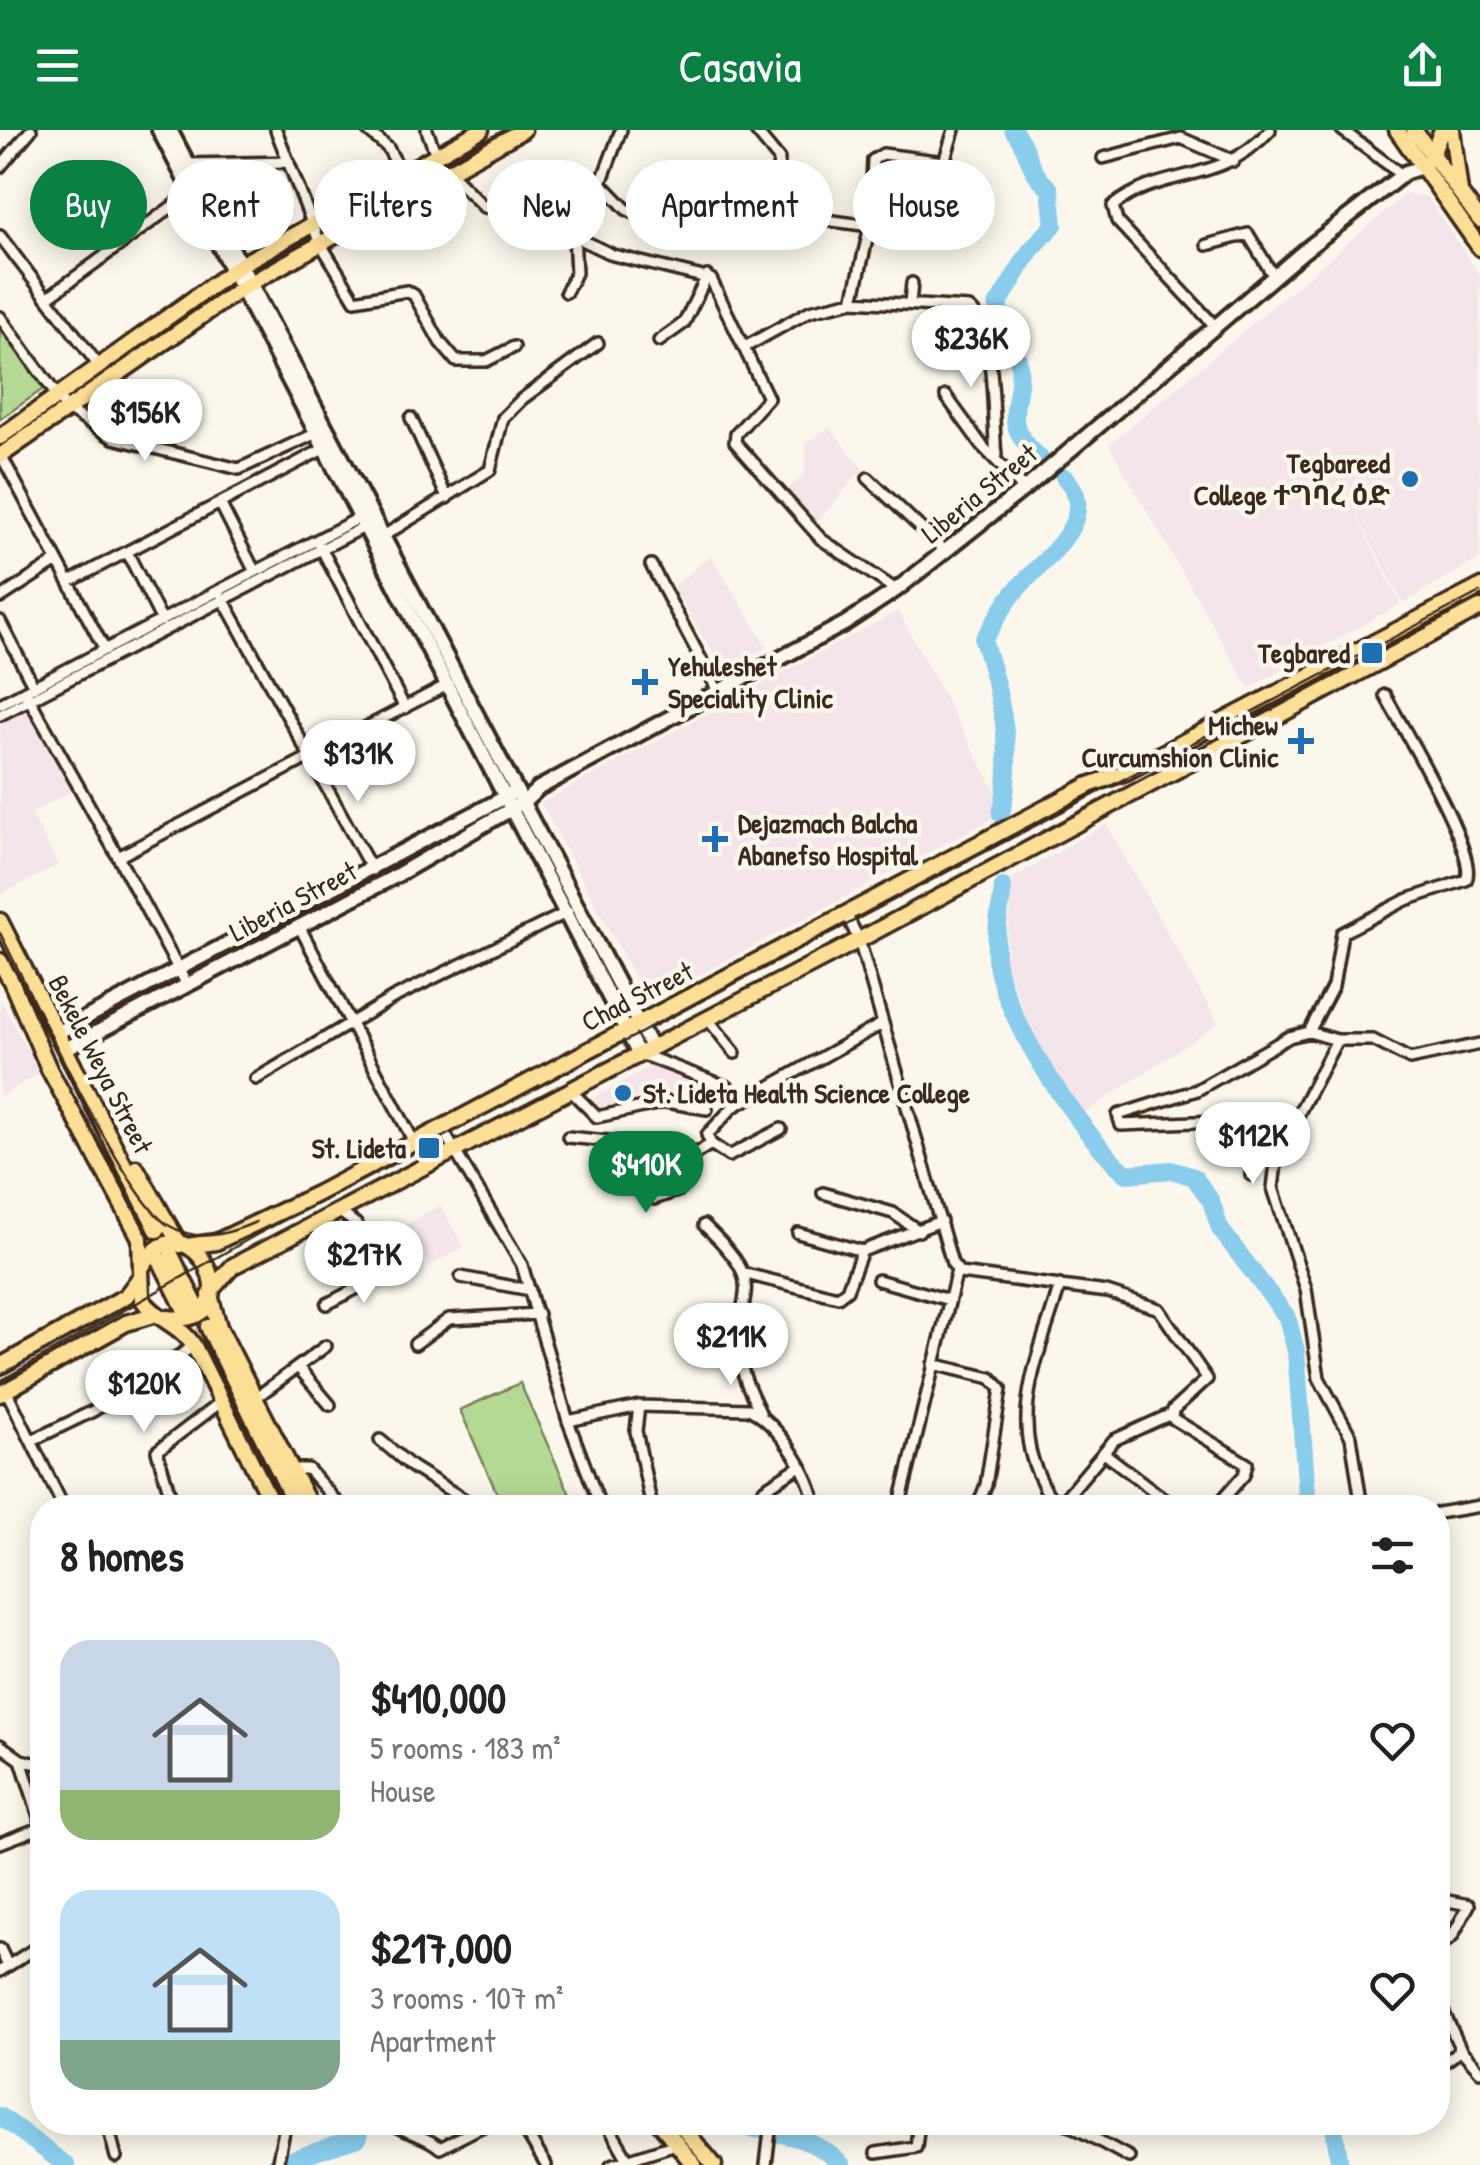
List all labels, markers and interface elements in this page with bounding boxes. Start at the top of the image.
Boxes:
text: Casavia [679,35,802,96]
icon: menu [30,38,85,93]
icon: share [1395,38,1450,93]
chip: Buy [30,160,147,250]
chip: Rent [167,160,294,250]
chip: Filters [314,160,467,250]
chip: New [487,160,606,250]
chip: Apartment [626,160,833,250]
chip: House [853,160,995,250]
pin: $236K [901,305,1041,390]
text: $236K [933,316,1009,359]
pin: $156K [75,379,215,464]
text: $156K [110,390,180,433]
street label: Liberia Street [913,434,1045,552]
place label: Tegbareed College ተግባረ ዕድ [1193,444,1390,515]
marker: Tegbareed College ተግባረ ዕድ [1399,468,1421,490]
place label: Tegbared [1257,634,1350,673]
marker: Tegbared [1359,640,1385,666]
place label: Yehuleshet Speciality Clinic [668,647,834,718]
marker: Yehuleshet Speciality Clinic [632,669,658,695]
place label: Michew Curcumshion Clinic [1082,706,1279,776]
pin: $131K [288,720,428,805]
marker: Michew Curcumshion Clinic [1288,728,1314,754]
text: $131K [323,731,393,774]
place label: Dejazmach Balcha Abanefso Hospital [738,804,919,875]
marker: Dejazmach Balcha Abanefso Hospital [702,826,728,852]
street label: Liberia Street [223,851,364,950]
street label: Chad Street [575,952,700,1040]
street label: Bekele Weya Street [40,968,163,1160]
place label: St. Lideta Health Science College [643,1074,971,1113]
marker: St. Lideta Health Science College [612,1082,634,1104]
pin: $112K [1183,1102,1323,1187]
text: $112K [1217,1113,1289,1156]
place label: St. Lideta [312,1129,406,1167]
pin: $410K [576,1131,716,1216]
marker: St. Lideta [416,1135,442,1161]
text: $410K [611,1142,681,1185]
pin: $217K [294,1221,434,1306]
text: $217K [326,1232,402,1275]
pin: $211K [661,1303,801,1388]
text: $211K [695,1314,767,1357]
pin: $120K [74,1350,214,1435]
text: $120K [107,1361,181,1404]
text: 8 homes [60,1527,184,1584]
icon: filters [1365,1528,1420,1583]
text: $410,000 [370,1669,506,1726]
icon: home [140,1680,260,1800]
icon: heart [1365,1713,1420,1768]
text: 5 rooms · 183 m² [370,1726,561,1769]
text: House [370,1769,436,1812]
text: $217,000 [370,1919,512,1976]
icon: home [140,1930,260,2050]
icon: heart [1365,1963,1420,2018]
text: 3 rooms · 107 m² [370,1976,563,2019]
text: Apartment [370,2019,495,2062]

